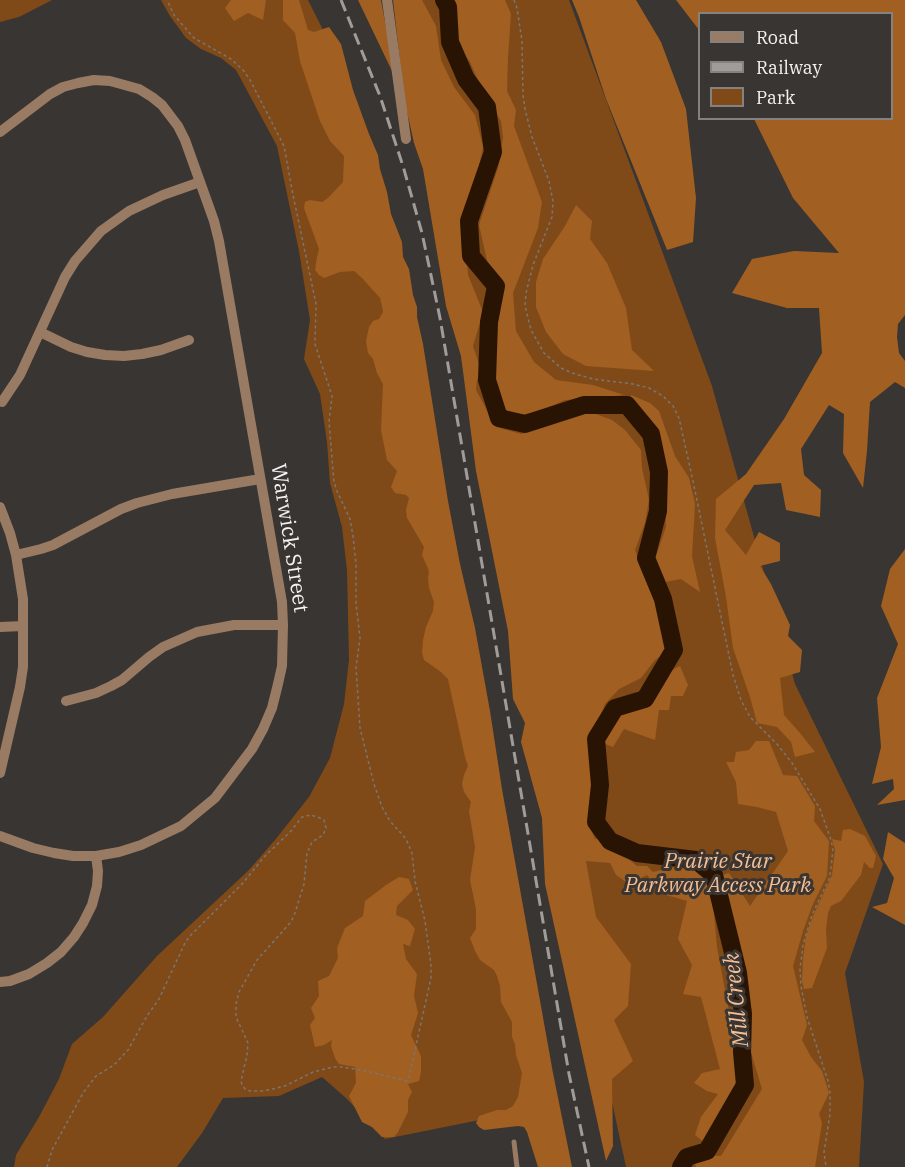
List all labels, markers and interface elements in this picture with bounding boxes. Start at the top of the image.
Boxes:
legend [698,12,893,120]
text: Road [756,26,799,49]
text: Railway [756,56,822,79]
text: Park [756,86,795,109]
street label: Warwick Street [265,462,313,614]
park label: Prairie Star Parkway Access Park [625,849,811,899]
water label: Mill Creek [719,952,755,1048]

